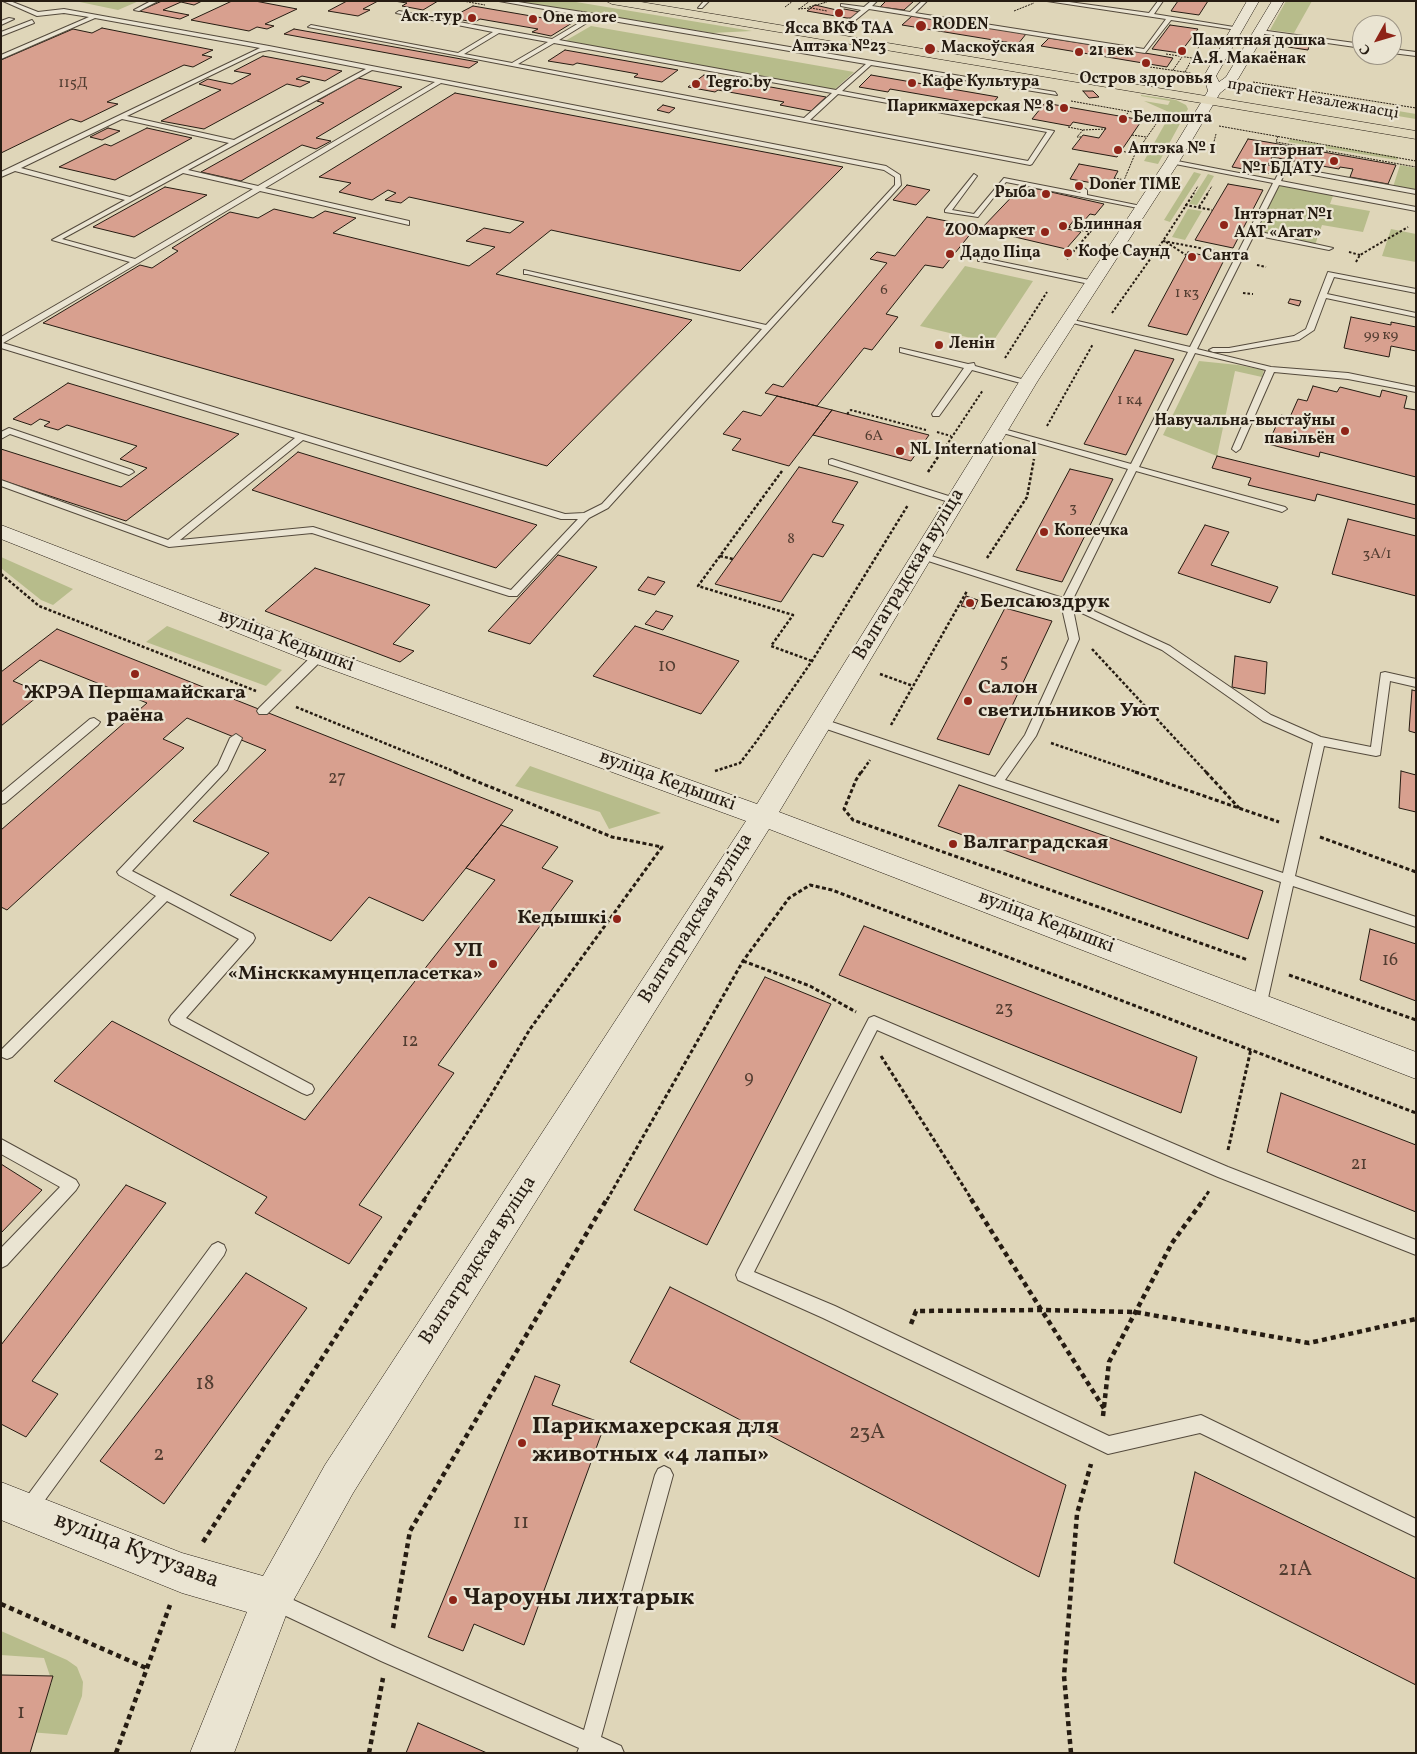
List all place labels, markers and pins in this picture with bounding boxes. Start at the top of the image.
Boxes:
marker: Ясса ВКФ ТАА Аптэка №23 [833,7,845,19]
place label: Аск-тур [401,8,462,28]
place label: One more [543,9,617,29]
marker: Аск-тур [466,12,478,24]
marker: One more [527,13,539,25]
place label: RODEN [932,16,989,36]
marker: RODEN [914,19,928,33]
place label: Ясса ВКФ ТАА Аптэка №23 [785,20,893,58]
place label: Памятная дошка А.Я. Макаёнак [1192,32,1326,70]
place label: Маскоўская [941,39,1034,59]
marker: Маскоўская [923,42,937,56]
place label: 21 век [1089,42,1134,62]
marker: Памятная дошка А.Я. Макаёнак [1176,45,1188,57]
marker: 21 век [1073,46,1085,58]
marker: Остров здоровья [1140,57,1152,69]
place label: Остров здоровья [1079,70,1213,90]
place label: Кафе Культура [922,73,1040,93]
place label: Tegro.by [706,74,772,94]
marker: Кафе Культура [906,77,918,89]
marker: Tegro.by [690,78,702,90]
place label: Парикмахерская № 8 [887,98,1054,118]
marker: Парикмахерская № 8 [1058,102,1070,114]
place label: Белпошта [1133,109,1212,129]
marker: Белпошта [1117,113,1129,125]
place label: Аптэка № 1 [1128,140,1216,160]
place label: Інтэрнат №1 БДАТУ [1242,142,1324,180]
marker: Аптэка № 1 [1112,144,1124,156]
marker: Інтэрнат №1 БДАТУ [1328,155,1340,167]
place label: Doner TIME [1089,176,1181,196]
marker: Doner TIME [1073,180,1085,192]
place label: Рыба [995,184,1036,204]
marker: Рыба [1040,188,1052,200]
place label: Інтэрнат №1 ААТ «Агат» [1234,206,1332,244]
place label: Блинная [1073,216,1142,236]
marker: Інтэрнат №1 ААТ «Агат» [1218,219,1230,231]
marker: Блинная [1057,220,1069,232]
place label: ZOOмаркет [945,222,1035,242]
marker: ZOOмаркет [1039,226,1051,238]
place label: Кофе Саунд [1078,243,1170,263]
place label: Дадо Піца [960,244,1041,264]
marker: Кофе Саунд [1062,247,1074,259]
place label: Санта [1202,247,1249,267]
marker: Дадо Піца [944,248,956,260]
marker: Санта [1186,251,1198,263]
place label: Ленін [949,335,995,355]
marker: Ленін [933,339,945,351]
place label: Навучальна-выстаўны павільён [1154,412,1335,450]
marker: Навучальна-выстаўны павільён [1339,425,1351,437]
place label: NL International [910,441,1037,461]
marker: NL International [894,445,906,457]
place label: Копеечка [1054,522,1128,542]
marker: Копеечка [1038,526,1050,538]
place label: Белсаюздрук [980,591,1110,615]
marker: Белсаюздрук [964,597,976,609]
marker: ЖРЭА Першамайскага раёна [129,668,141,680]
place label: Салон светильников Уют [978,677,1159,724]
place label: ЖРЭА Першамайскага раёна [24,682,246,729]
marker: Салон светильников Уют [962,695,974,707]
place label: Валгаградская [963,832,1108,856]
marker: Валгаградская [947,838,959,850]
place label: Кедышкі [517,907,607,931]
marker: Кедышкі [611,913,623,925]
place label: УП «Мінсккамунцепласетка» [228,940,483,987]
marker: УП «Мінсккамунцепласетка» [487,958,499,970]
place label: Парикмахерская для животных «4 лапы» [532,1415,779,1471]
marker: Парикмахерская для животных «4 лапы» [516,1437,528,1449]
place label: Чароуны лихтарык [463,1586,694,1614]
marker: Чароуны лихтарык [447,1594,459,1606]

